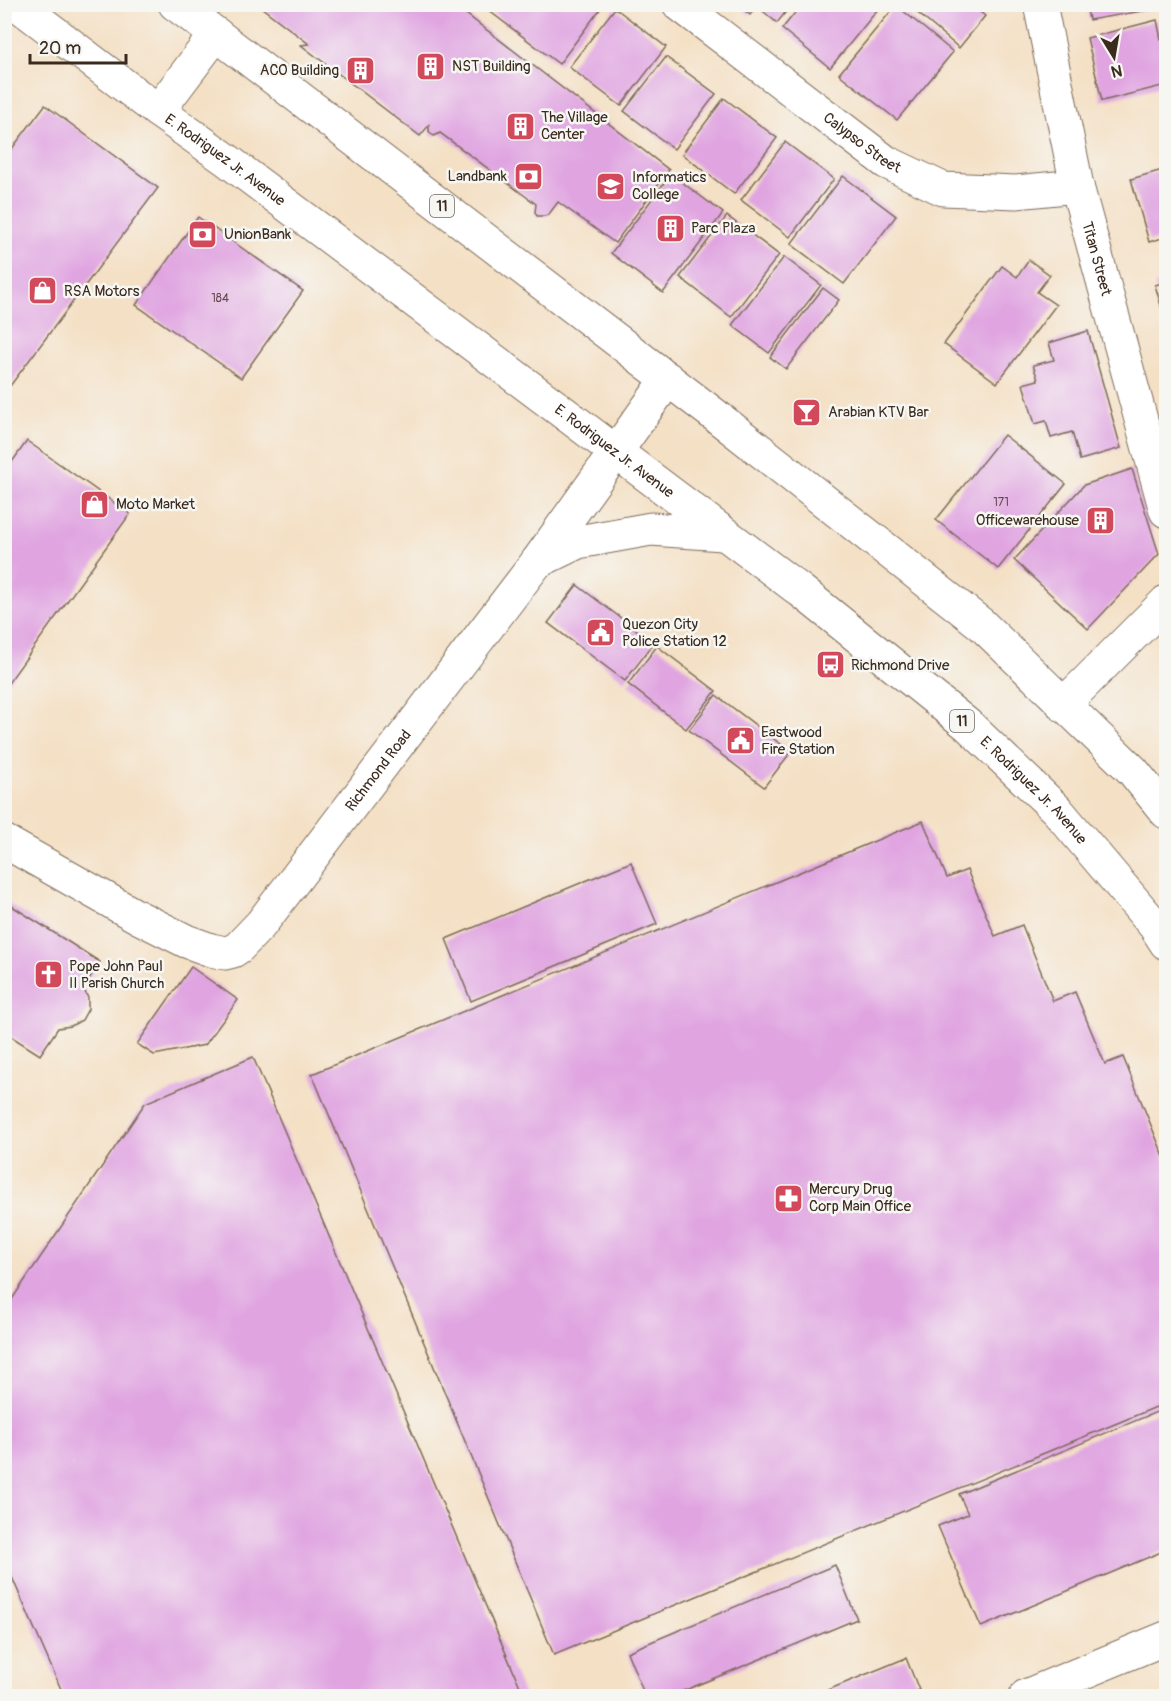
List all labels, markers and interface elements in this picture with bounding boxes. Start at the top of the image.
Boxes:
scale bar [30,27,126,65]
north arrow [1084,27,1144,87]
text: 20 m [39,37,81,60]
building icon: NST Building [415,50,447,82]
building icon: ACO Building [344,54,376,86]
place label: NST Building [452,57,531,76]
text: N [1109,60,1124,82]
place label: ACO Building [260,61,339,80]
place label: The Village Center [541,108,608,144]
street label: Calypso Street [819,108,905,178]
street label: E. Rodriguez Jr. Avenue [161,110,289,211]
building icon: The Village Center [504,110,536,142]
bank icon: Landbank [512,160,544,192]
place label: Landbank [448,167,508,186]
place label: Informatics College [632,168,707,204]
school or university icon: Informatics College [595,170,627,202]
road number: 11 [430,195,454,217]
building icon: Parc Plaza [654,212,686,244]
bank icon: UnionBank [187,218,219,250]
place label: Parc Plaza [691,219,756,238]
street label: Titan Street [1077,220,1116,299]
place label: UnionBank [224,225,292,244]
shop icon: RSA Motors [27,275,59,307]
place label: RSA Motors [64,282,140,301]
house number: 184 [211,291,229,306]
bar icon: Arabian KTV Bar [791,396,823,428]
street label: E. Rodriguez Jr. Avenue [551,400,678,503]
place label: Arabian KTV Bar [828,403,929,422]
shop icon: Moto Market [79,488,111,520]
place label: Moto Market [116,495,196,514]
house number: 171 [993,495,1009,510]
building icon: Officewarehouse [1084,504,1116,536]
place label: Officewarehouse [976,511,1080,530]
place label: Quezon City Police Station 12 [622,615,727,651]
public building icon: Quezon City Police Station 12 [585,617,617,649]
bus stop icon: Richmond Drive [814,649,846,681]
place label: Richmond Drive [851,656,950,675]
road number: 11 [950,710,974,732]
place label: Eastwood Fire Station [761,723,835,759]
public building icon: Eastwood Fire Station [724,725,756,757]
street label: Richmond Road [341,726,416,815]
street label: E. Rodriguez Jr. Avenue [976,732,1091,849]
place label: Pope John Paul II Parish Church [69,957,164,993]
church icon: Pope John Paul II Parish Church [32,959,64,991]
place label: Mercury Drug Corp Main Office [809,1180,912,1216]
pharmacy icon: Mercury Drug Corp Main Office [772,1182,804,1214]

